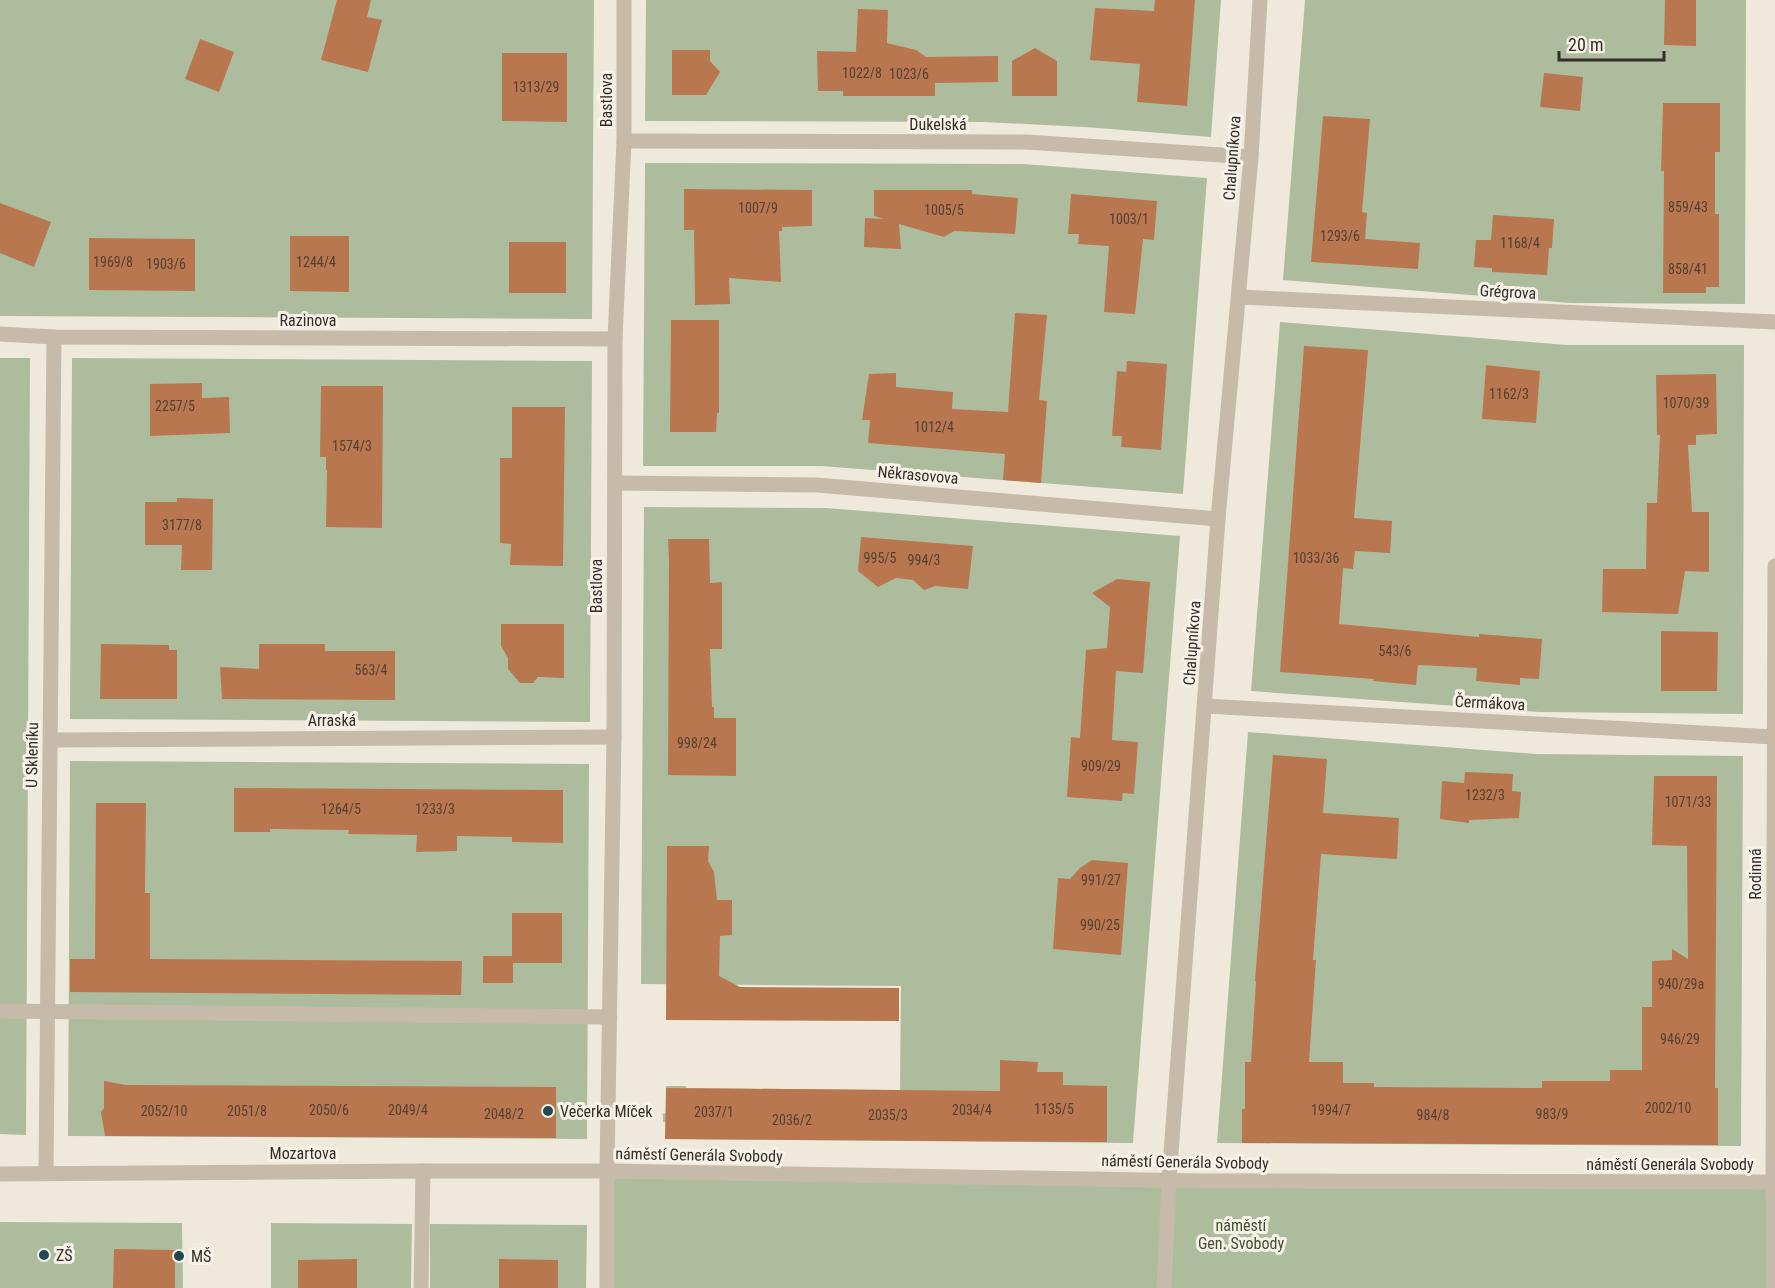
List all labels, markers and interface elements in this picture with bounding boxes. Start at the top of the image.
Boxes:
scale bar [1559,24,1664,62]
text: 20 m [1568,34,1603,55]
house number: 1022/8 [842,65,882,81]
house number: 1023/6 [889,66,929,82]
street label: Bastlova [597,73,616,127]
house number: 1313/29 [513,79,559,95]
street label: Dukelská [909,115,967,134]
street label: Chalupníkova [1220,115,1244,201]
house number: 859/43 [1668,199,1708,215]
house number: 1007/9 [738,200,778,216]
house number: 1005/5 [924,202,964,218]
house number: 1003/1 [1109,211,1149,227]
house number: 1293/6 [1320,228,1360,244]
house number: 1168/4 [1500,235,1540,251]
house number: 1969/8 [93,254,133,270]
house number: 1244/4 [296,254,336,270]
house number: 1903/6 [146,256,186,272]
house number: 858/41 [1668,261,1708,277]
street label: Grégrova [1479,281,1537,303]
street label: Razinova [280,311,336,330]
house number: 1162/3 [1489,386,1529,402]
house number: 1070/39 [1663,395,1709,411]
house number: 2257/5 [155,398,195,414]
house number: 1012/4 [914,419,954,435]
house number: 1574/3 [332,438,372,454]
street label: Někrasovova [877,462,959,488]
house number: 3177/8 [162,517,202,533]
house number: 995/5 [864,550,897,566]
house number: 1033/36 [1293,550,1339,566]
house number: 994/3 [908,552,940,568]
street label: Bastlova [587,559,606,613]
street label: Chalupníkova [1180,600,1204,686]
house number: 543/6 [1379,643,1412,659]
house number: 563/4 [355,662,388,678]
street label: Čermákova [1454,691,1526,714]
street label: Arraská [308,711,356,730]
street label: U Skleníku [22,722,42,788]
house number: 998/24 [677,735,717,751]
house number: 909/29 [1081,758,1121,774]
house number: 1232/3 [1465,787,1505,803]
house number: 1071/33 [1665,794,1711,810]
house number: 1264/5 [321,801,361,817]
house number: 1233/3 [415,801,455,817]
street label: Rodinná [1746,848,1765,900]
house number: 991/27 [1081,872,1121,888]
house number: 990/25 [1080,917,1120,933]
house number: 940/29a [1658,976,1704,992]
house number: 946/29 [1660,1031,1700,1047]
house number: 2002/10 [1645,1100,1691,1116]
house number: 1135/5 [1034,1101,1074,1117]
house number: 2050/6 [309,1102,349,1118]
house number: 2049/4 [388,1102,428,1118]
place label: Večerka Míček [560,1102,653,1121]
house number: 2034/4 [952,1102,992,1118]
house number: 1994/7 [1311,1102,1351,1118]
house number: 2052/10 [141,1103,187,1119]
house number: 2051/8 [227,1103,267,1119]
marker: Večerka Míček [541,1104,555,1118]
house number: 2037/1 [694,1104,734,1120]
house number: 2048/2 [484,1106,524,1122]
house number: 983/9 [1536,1106,1568,1122]
house number: 2035/3 [868,1107,908,1123]
house number: 984/8 [1417,1107,1450,1123]
house number: 2036/2 [772,1112,812,1128]
street label: Mozartova [270,1144,336,1163]
street label: náměstí Generála Svobody [615,1144,783,1166]
street label: náměstí Generála Svobody [1101,1151,1269,1173]
street label: náměstí Generála Svobody [1586,1155,1754,1174]
park label: náměstí Gen. Svobody [1198,1216,1284,1253]
place label: ZŠ [56,1246,73,1265]
place label: MŠ [191,1247,211,1266]
marker: ZŠ [37,1248,51,1262]
marker: MŠ [172,1249,186,1263]

